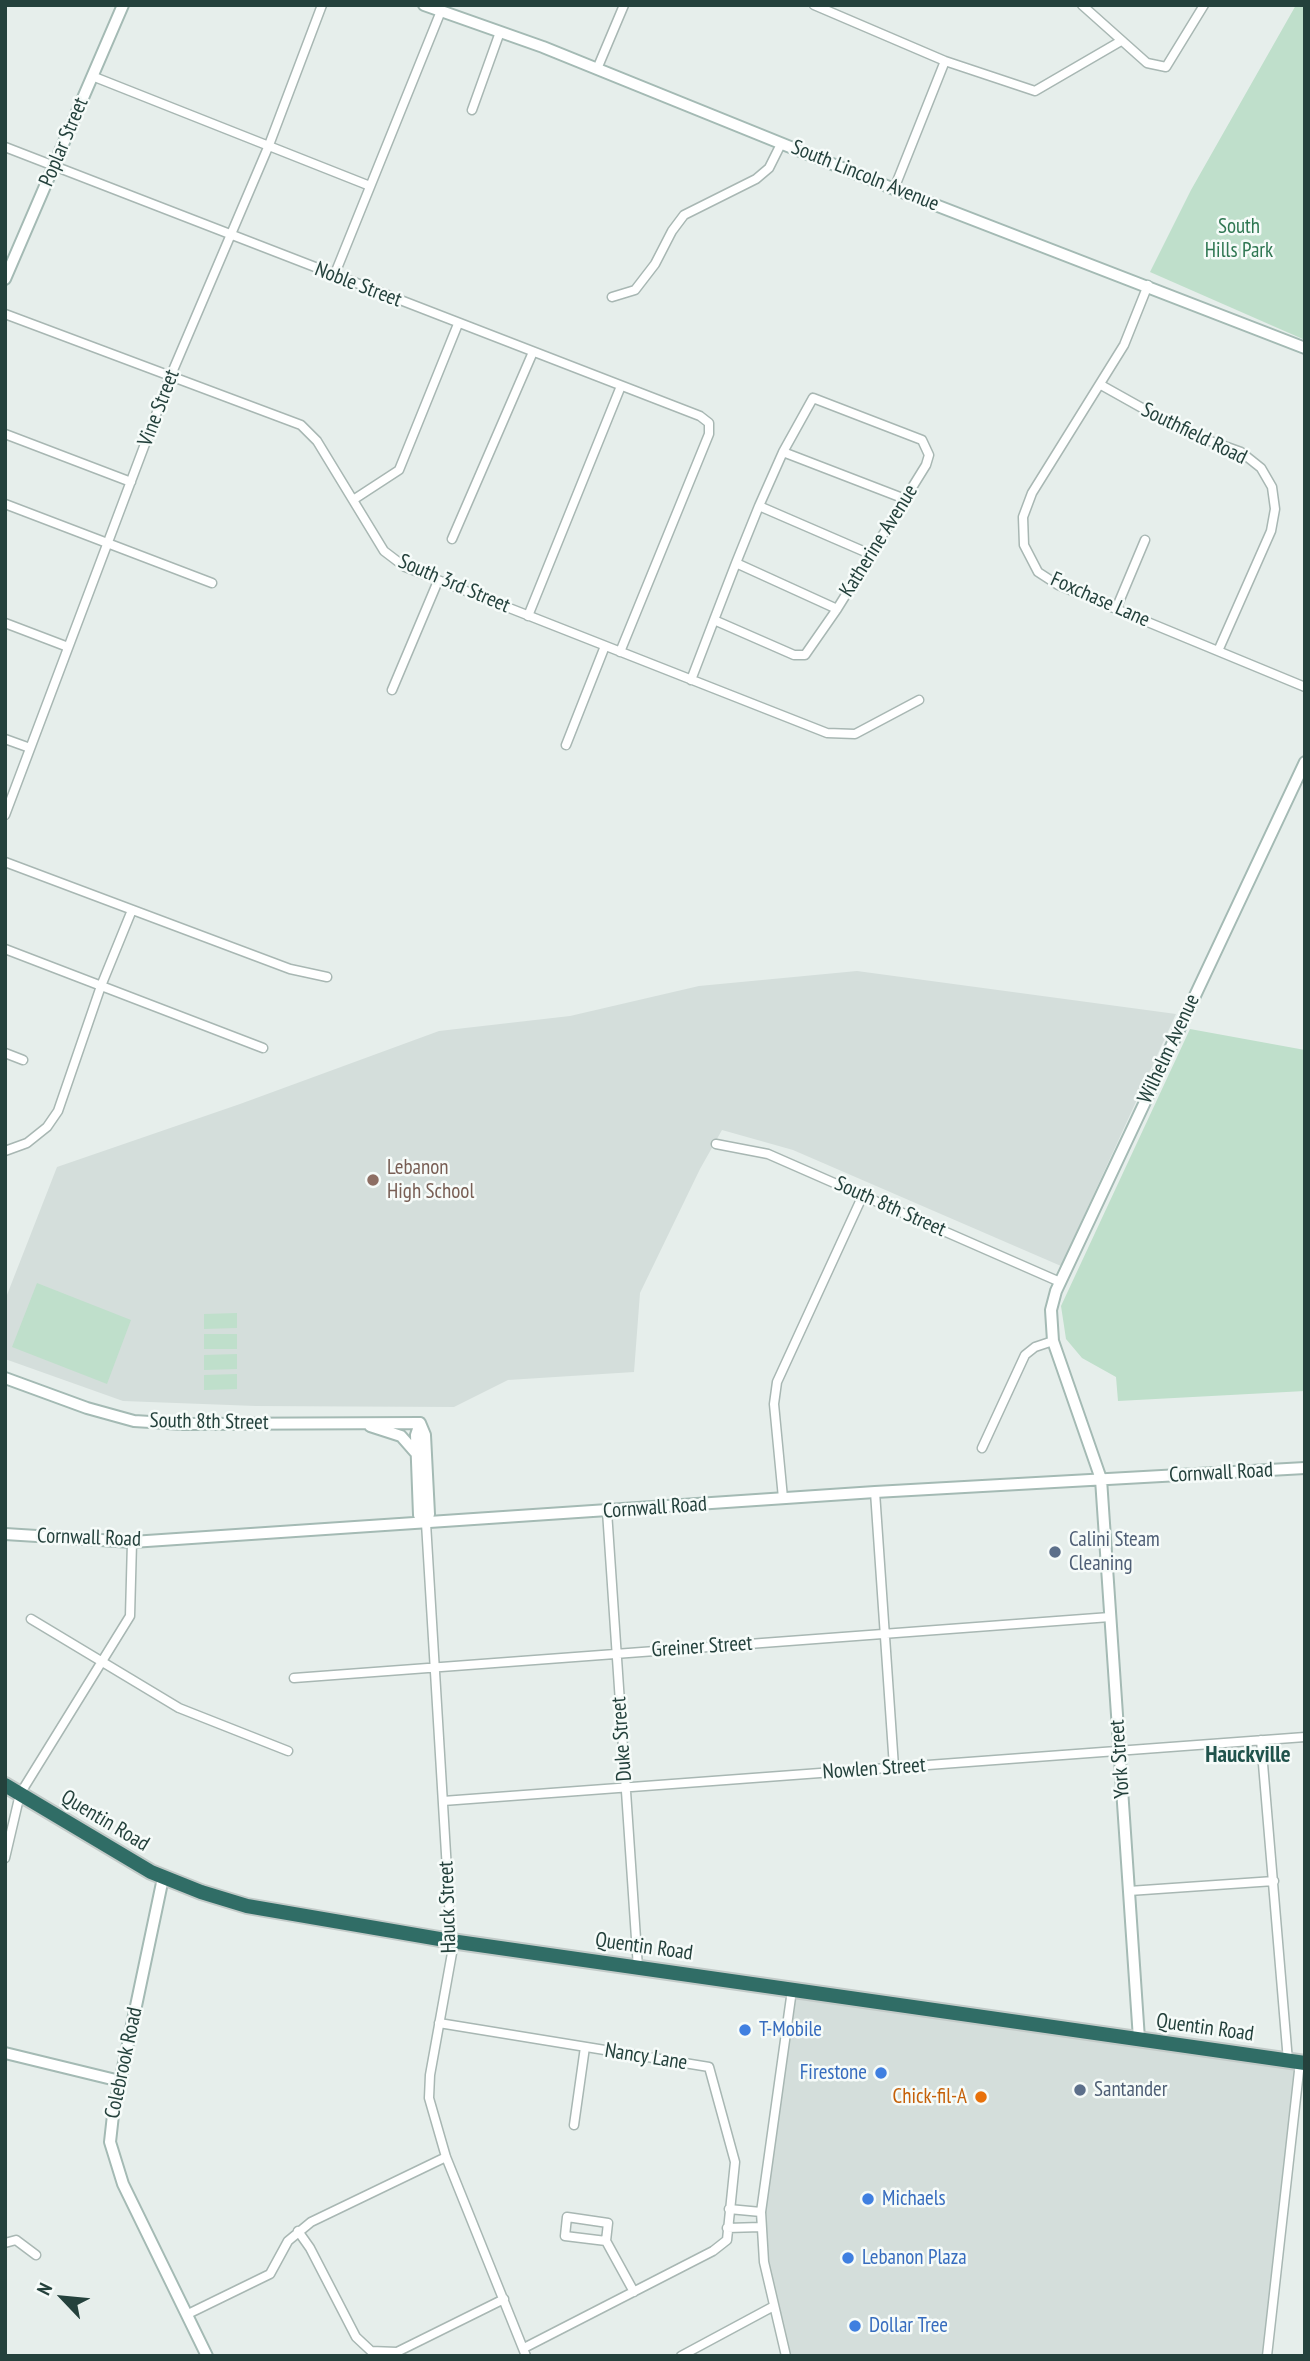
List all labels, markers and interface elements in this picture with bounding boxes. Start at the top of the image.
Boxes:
street label: Poplar Street [34,94,94,190]
street label: South Lincoln Avenue [787,135,943,217]
park label: South Hills Park [1205,214,1273,264]
street label: Noble Street [311,257,405,313]
street label: Vine Street [133,366,185,450]
street label: Southfield Road [1137,398,1251,470]
street label: Katherine Avenue [834,480,924,602]
street label: South 3rd Street [394,549,514,619]
street label: Foxchase Lane [1047,567,1153,633]
street label: Wilhelm Avenue [1133,990,1205,1108]
place label: Lebanon High School [387,1155,474,1205]
street label: South 8th Street [831,1171,949,1243]
marker: Lebanon High School [365,1172,381,1188]
street label: South 8th Street [149,1408,269,1436]
street label: Cornwall Road [1168,1458,1274,1488]
street label: Cornwall Road [602,1492,708,1524]
street label: Cornwall Road [37,1524,141,1552]
place label: Calini Steam Cleaning [1069,1527,1160,1577]
marker: Calini Steam Cleaning [1047,1544,1063,1560]
street label: Greiner Street [651,1631,753,1663]
street label: Duke Street [606,1696,638,1782]
street label: York Street [1105,1719,1135,1799]
district label: Hauckville [1205,1741,1291,1769]
street label: Nowlen Street [822,1753,926,1785]
street label: Quentin Road [56,1785,154,1857]
street label: Hauck Street [434,1860,462,1954]
street label: Quentin Road [594,1928,694,1966]
street label: Colebrook Road [100,2005,148,2121]
street label: Quentin Road [1155,2009,1255,2047]
place label: T-Mobile [759,2017,822,2043]
marker: T-Mobile [737,2022,753,2038]
street label: Nancy Lane [603,2038,689,2076]
place label: Firestone [800,2060,867,2086]
marker: Firestone [873,2065,889,2081]
place label: Santander [1094,2077,1168,2103]
marker: Santander [1072,2082,1088,2098]
place label: Chick-fil-A [893,2084,967,2110]
marker: Chick-fil-A [973,2089,989,2105]
place label: Michaels [882,2186,946,2212]
marker: Michaels [860,2191,876,2207]
place label: Lebanon Plaza [862,2245,967,2271]
marker: Lebanon Plaza [840,2250,856,2266]
north arrow [28,2263,98,2333]
text: N [31,2279,57,2299]
place label: Dollar Tree [869,2313,948,2339]
marker: Dollar Tree [847,2318,863,2334]

